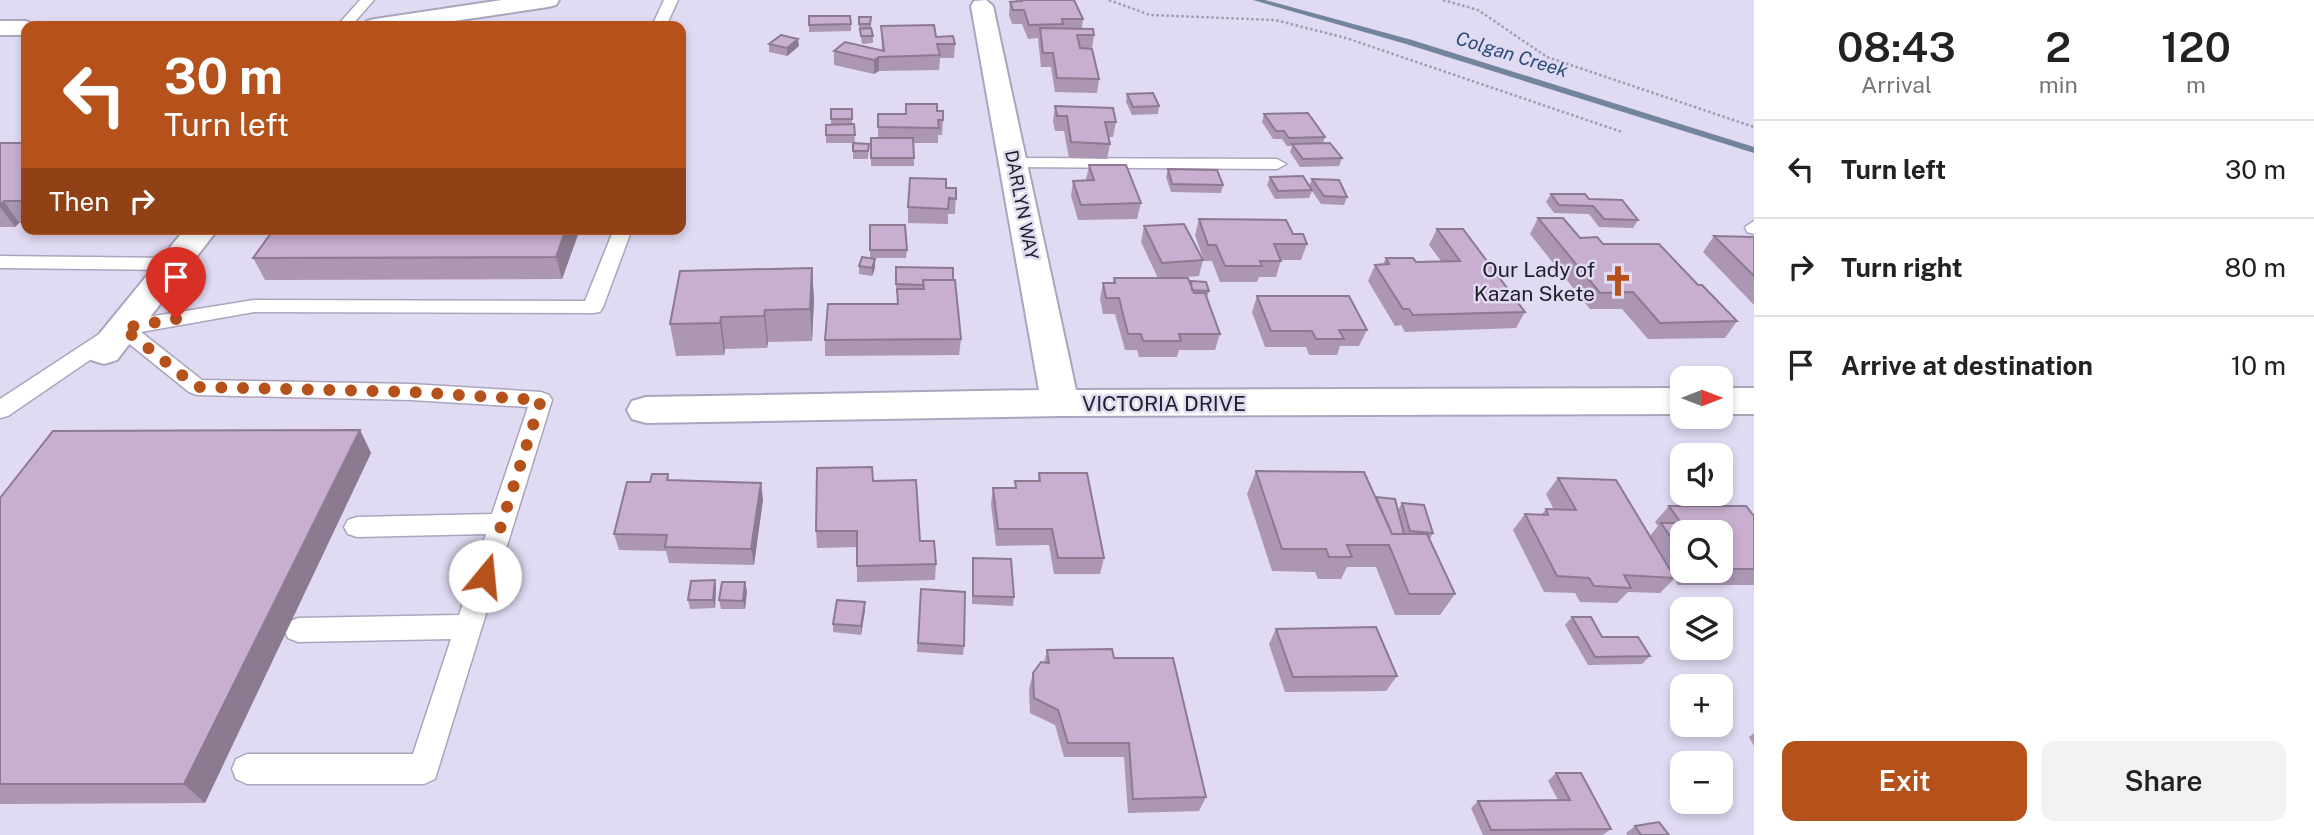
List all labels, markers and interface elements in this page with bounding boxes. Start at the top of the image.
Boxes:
text: 08:43 [1837,22,1956,71]
text: 2 [2045,22,2071,71]
text: 120 [2161,22,2231,71]
water label: Colgan Creek [1453,27,1571,82]
text: 30 m [164,47,283,105]
icon: left [49,49,140,140]
text: Arrival [1861,71,1932,98]
text: min [2039,71,2078,98]
text: m [2186,71,2206,98]
text: Turn left [164,106,289,143]
street label: DARLYN WAY [1001,148,1043,262]
icon: left [1782,150,1820,188]
text: Turn left [1841,154,1946,185]
text: 30 m [2225,154,2286,185]
icon: right [123,182,161,220]
text: Then [49,186,109,217]
pin [146,247,206,319]
icon: right [1782,248,1820,286]
text: Turn right [1841,252,1963,283]
text: 80 m [2225,252,2286,283]
place label: Our Lady of Kazan Skete [1474,257,1595,306]
icon: arrive [157,258,195,296]
church icon: Our Lady of Kazan Skete [1601,264,1635,298]
icon: arrive [1782,346,1820,384]
text: Arrive at destination [1841,350,2093,381]
text: 10 m [2231,350,2286,381]
north arrow [1670,366,1732,429]
map controls [1670,366,1733,814]
street label: VICTORIA DRIVE [1082,391,1246,416]
button: sound [1670,443,1733,506]
button: search [1670,520,1733,583]
position arrow [448,539,522,613]
button: layers [1670,597,1733,660]
button: + [1670,674,1733,737]
button: Exit [1782,741,2027,821]
button: Share [2041,741,2286,821]
button: − [1670,751,1733,814]

